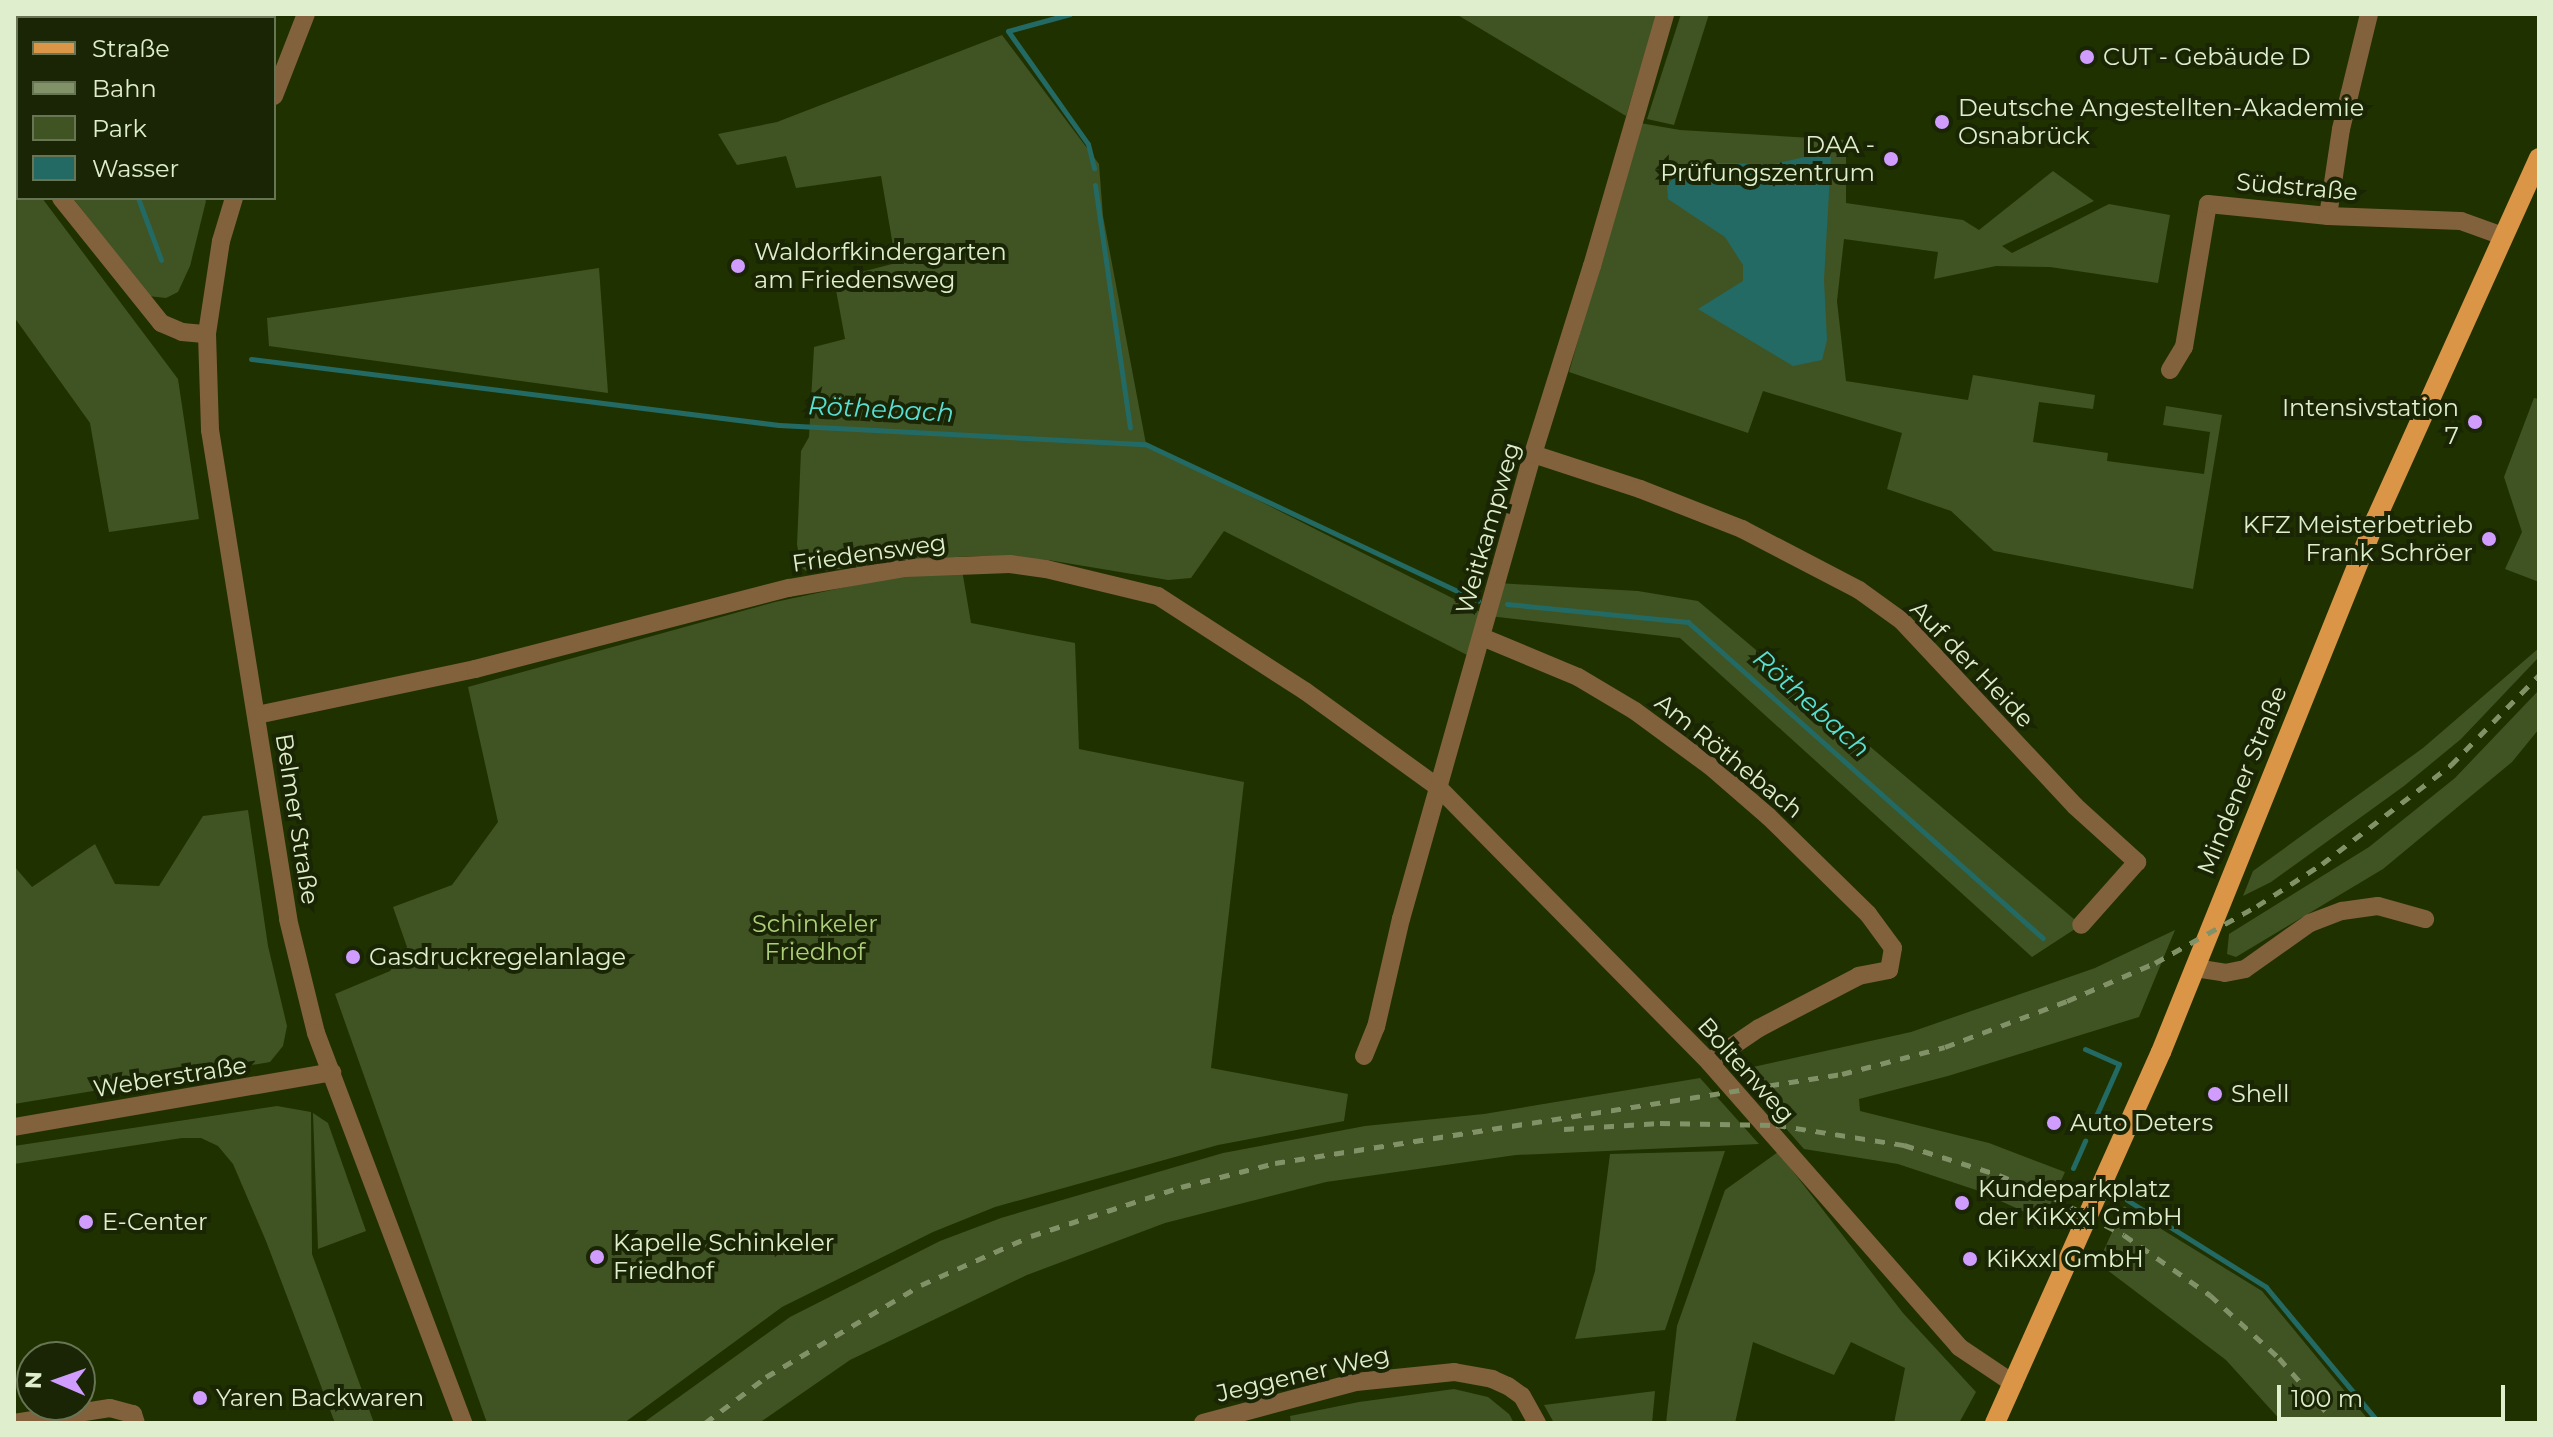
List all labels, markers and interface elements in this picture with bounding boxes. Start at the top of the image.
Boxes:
legend [16,16,276,200]
text: Straße [92,34,170,63]
place label: CUT - Gebäude D [2103,43,2311,71]
marker: CUT - Gebäude D [2078,48,2096,66]
text: Bahn [92,74,157,103]
place label: Deutsche Angestellten-Akademie Osnabrück [1958,94,2364,150]
marker: Deutsche Angestellten-Akademie Osnabrück [1933,113,1951,131]
text: Park [92,114,147,143]
place label: DAA - Prüfungszentrum [1660,131,1875,187]
marker: DAA - Prüfungszentrum [1882,150,1900,168]
text: Wasser [92,154,179,183]
street label: Südstraße [2235,167,2359,207]
place label: Waldorfkindergarten am Friedensweg [754,238,1007,294]
marker: Waldorfkindergarten am Friedensweg [729,257,747,275]
water label: Röthebach [807,391,955,429]
place label: Intensivstation 7 [2282,394,2459,450]
marker: Intensivstation 7 [2466,413,2484,431]
street label: Weitkampweg [1450,439,1526,617]
place label: KFZ Meisterbetrieb Frank Schröer [2243,511,2473,567]
street label: Friedensweg [790,528,948,578]
marker: KFZ Meisterbetrieb Frank Schröer [2480,530,2498,548]
street label: Auf der Heide [1904,594,2040,734]
water label: Röthebach [1746,643,1876,765]
street label: Mindener Straße [2191,681,2293,879]
street label: Am Röthebach [1649,688,1809,824]
street label: Belmer Straße [269,731,325,907]
park label: Schinkeler Friedhof [752,910,878,966]
place label: Gasdruckregelanlage [369,943,626,971]
marker: Gasdruckregelanlage [344,948,362,966]
street label: Boltenweg [1692,1012,1800,1128]
street label: Weberstraße [91,1051,249,1103]
place label: Shell [2231,1080,2289,1108]
marker: Shell [2206,1085,2224,1103]
place label: Auto Deters [2070,1109,2213,1137]
marker: Auto Deters [2045,1114,2063,1132]
place label: Kundeparkplatz der KiKxxl GmbH [1978,1175,2183,1231]
marker: Kundeparkplatz der KiKxxl GmbH [1953,1194,1971,1212]
place label: E-Center [102,1208,208,1236]
marker: E-Center [77,1213,95,1231]
place label: Kapelle Schinkeler Friedhof [613,1229,834,1285]
place label: KiKxxl GmbH [1986,1245,2144,1273]
marker: Kapelle Schinkeler Friedhof [588,1248,606,1266]
marker: KiKxxl GmbH [1961,1250,1979,1268]
street label: Jeggener Weg [1214,1340,1392,1408]
north arrow [16,1341,96,1421]
scale bar [2281,1369,2509,1419]
text: N [20,1371,47,1390]
place label: Yaren Backwaren [216,1384,424,1412]
text: 100 m [2291,1384,2363,1413]
marker: Yaren Backwaren [191,1389,209,1407]

